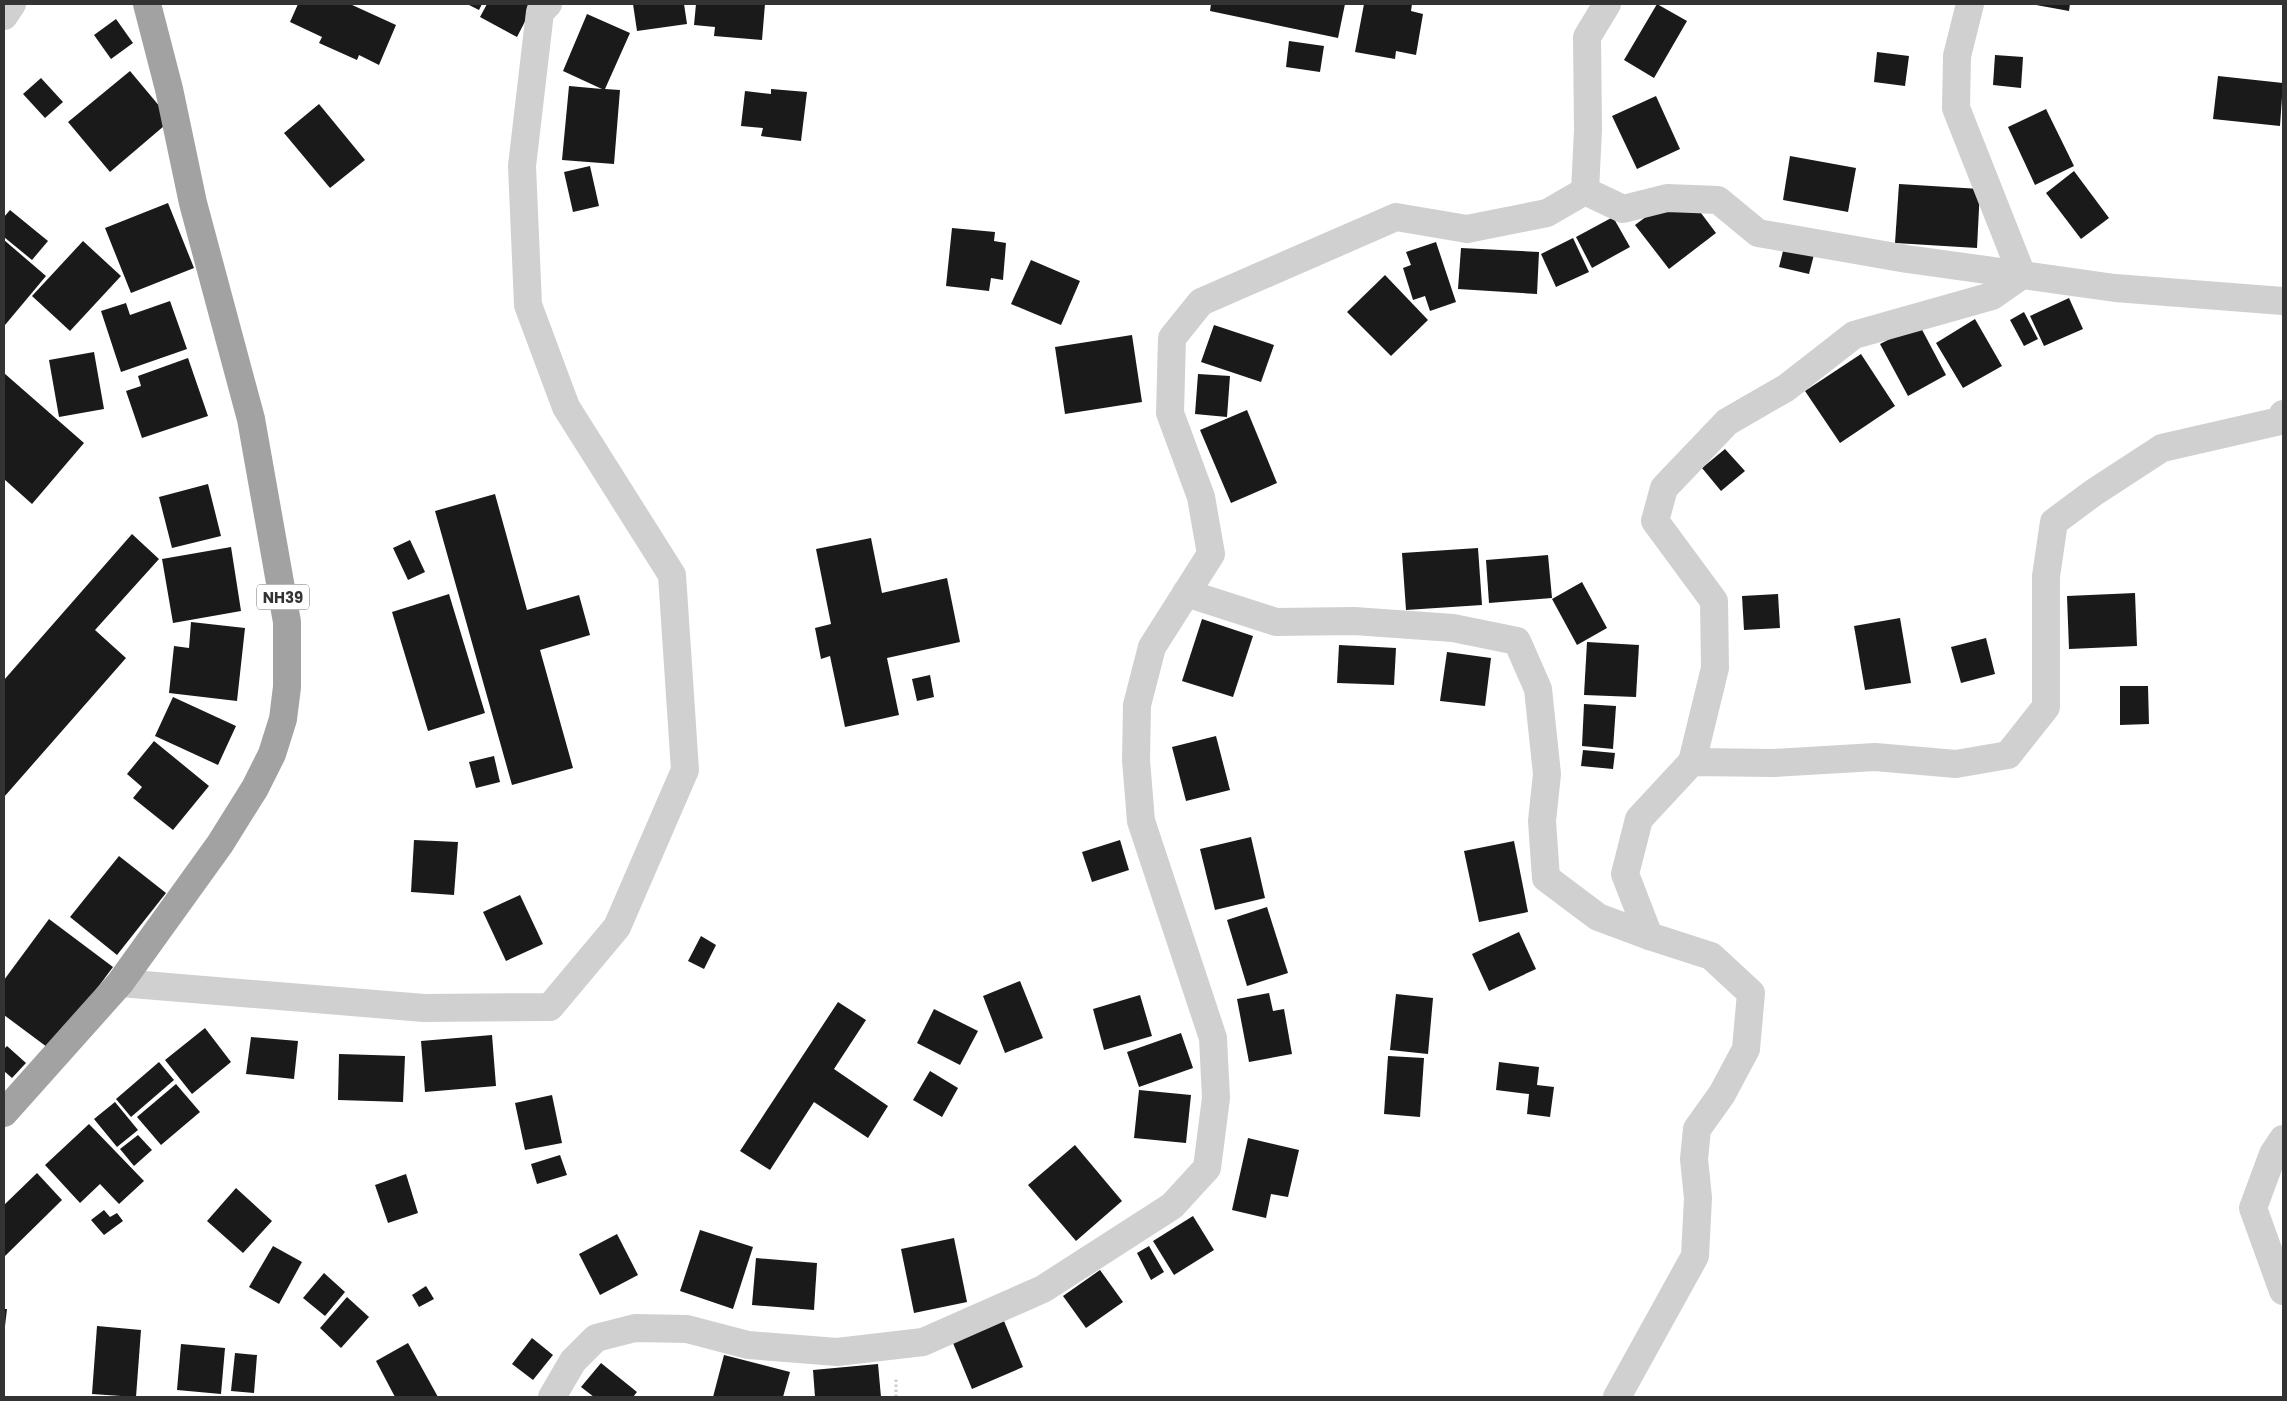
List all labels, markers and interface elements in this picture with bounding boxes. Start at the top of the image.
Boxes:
road number: NH39 [257,584,309,610]

